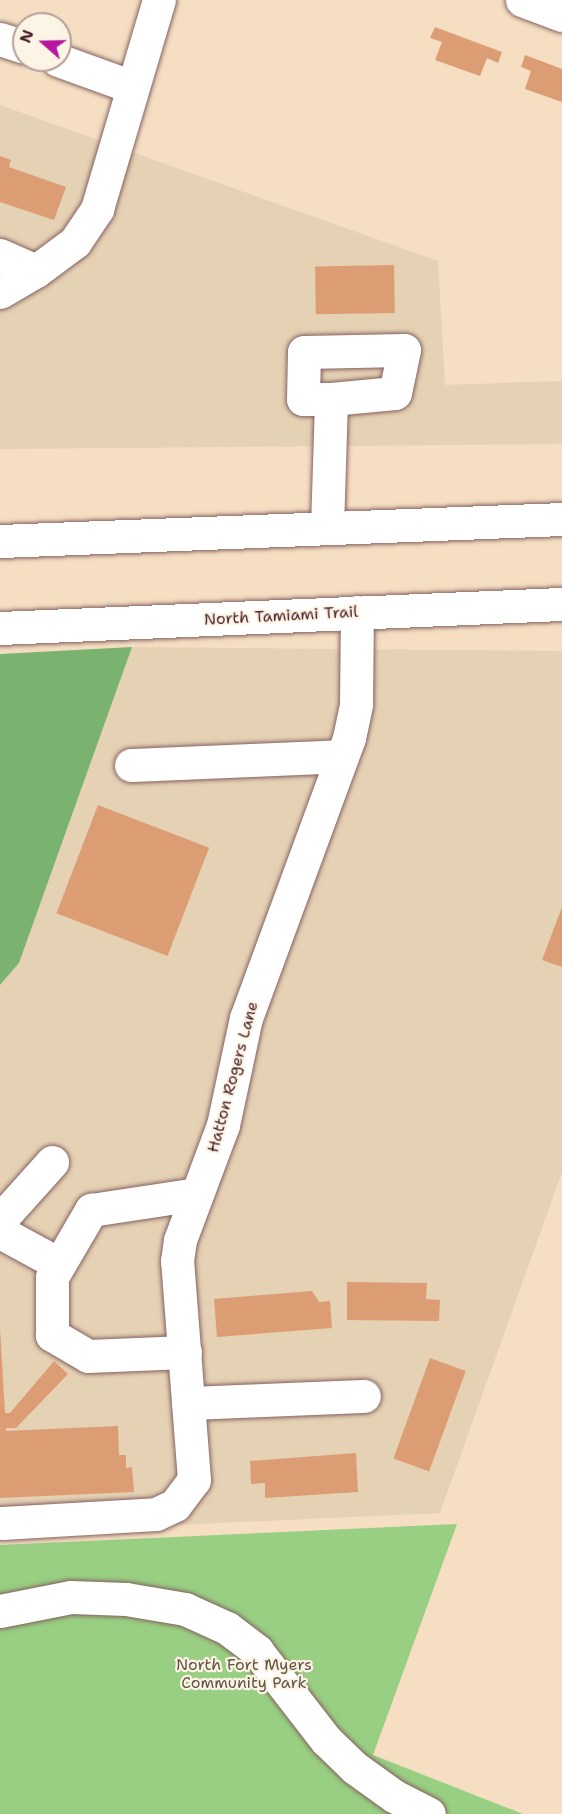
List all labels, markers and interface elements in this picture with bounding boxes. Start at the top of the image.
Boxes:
north arrow [12,12,72,72]
text: N [14,27,39,46]
street label: North Tamiami Trail [203,602,359,630]
street label: Hatton Rogers Lane [204,999,262,1155]
park label: North Fort Myers Community Park [176,1655,312,1693]

